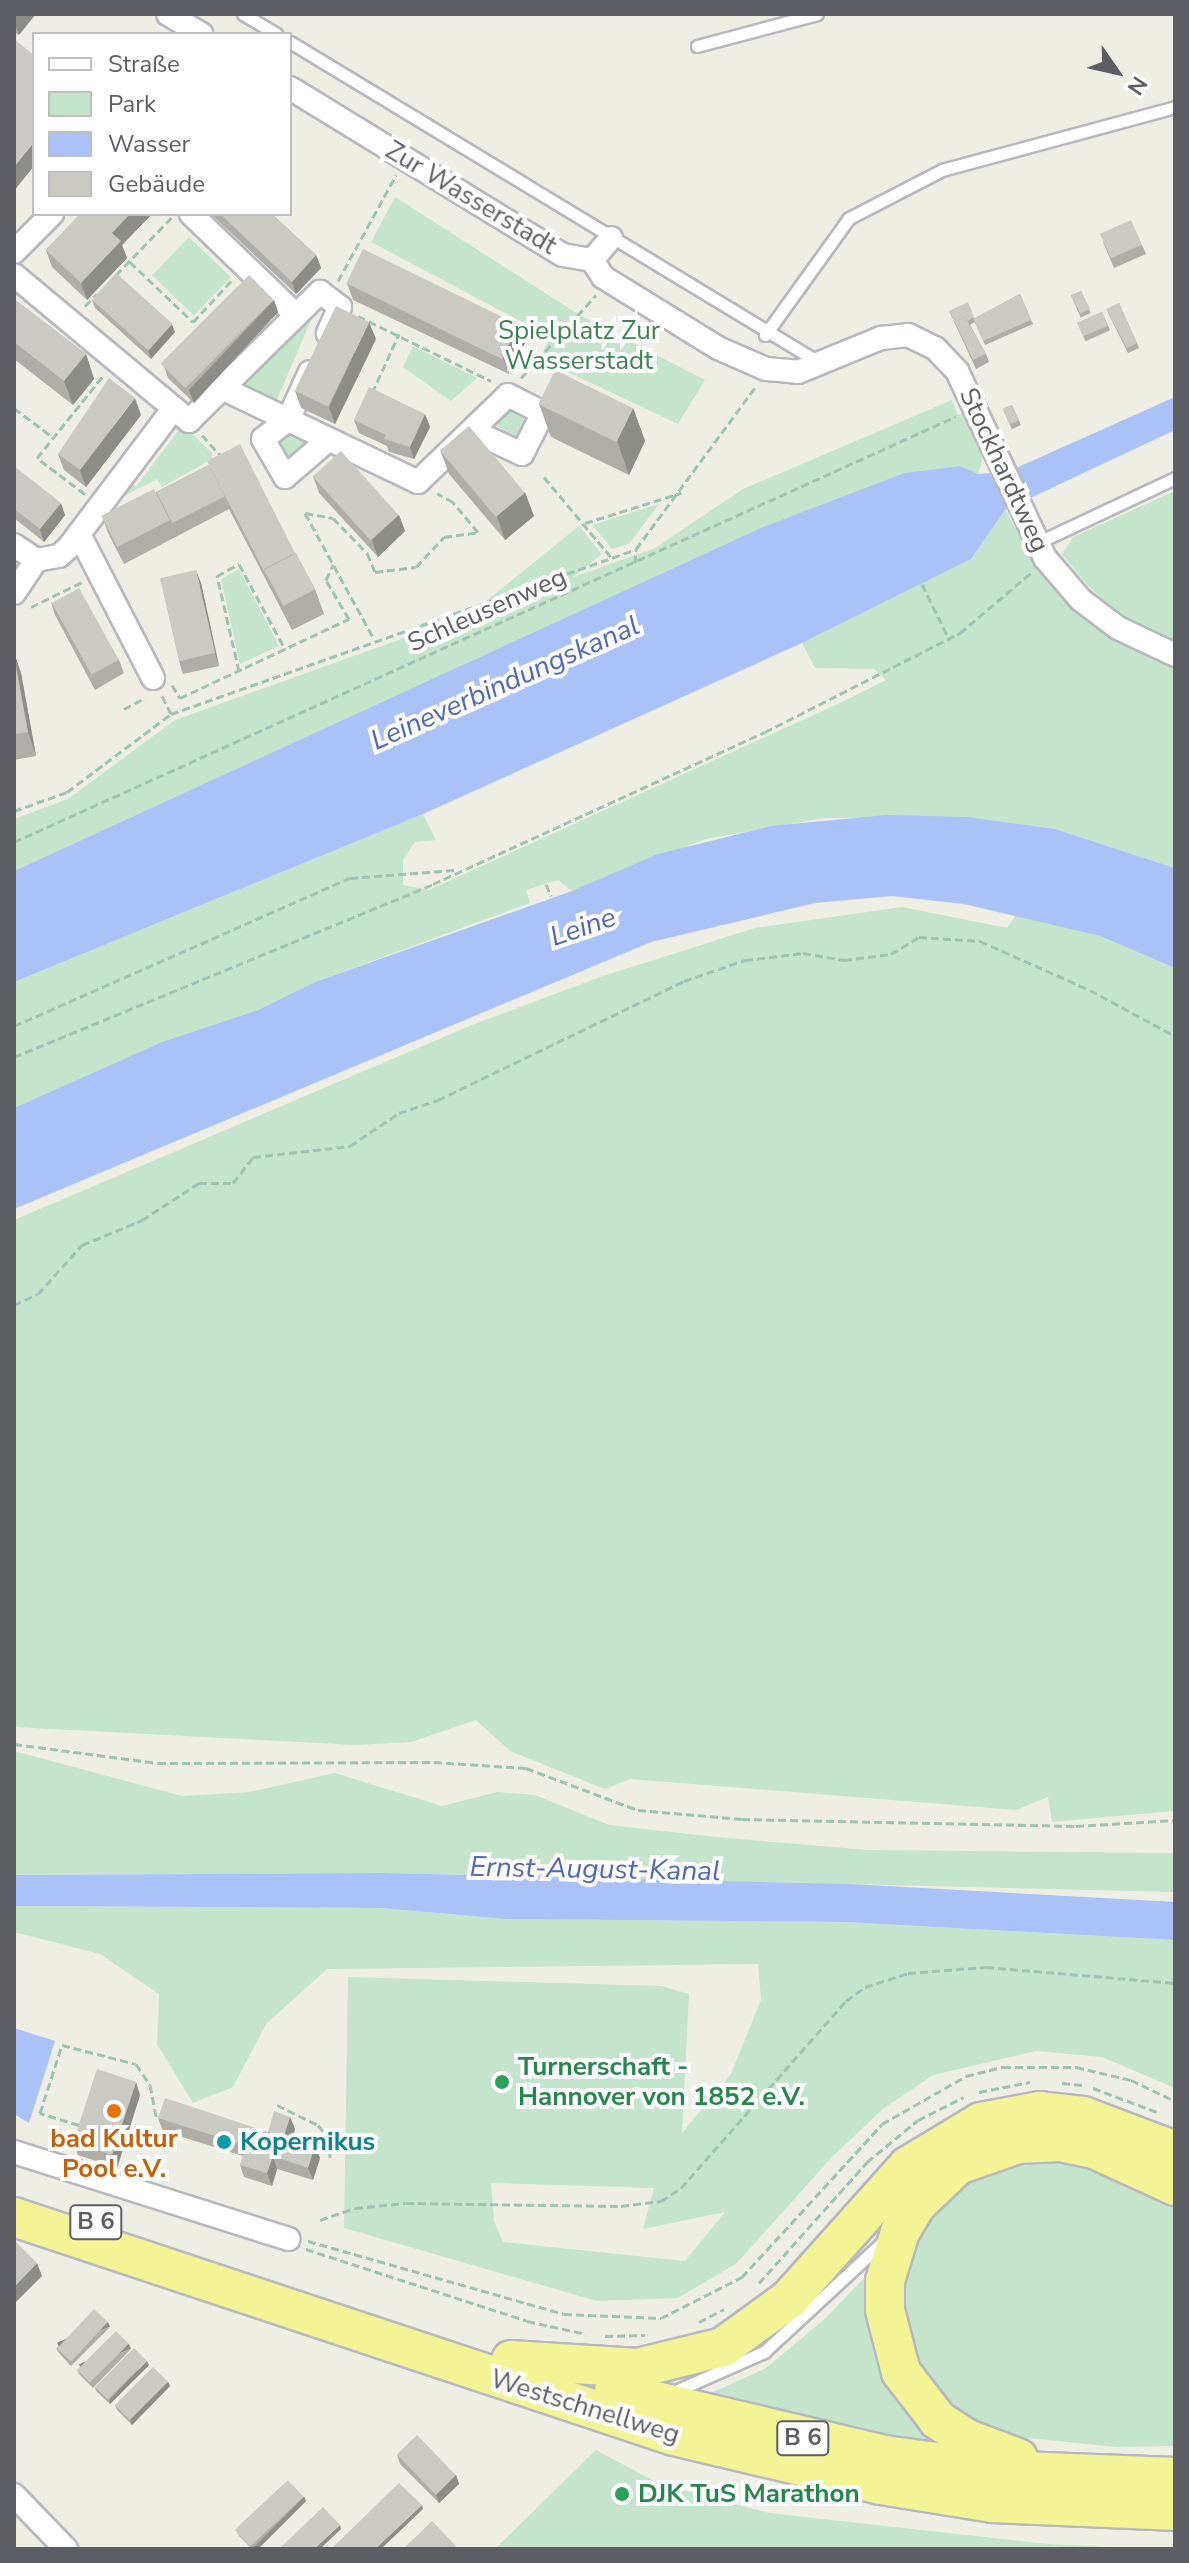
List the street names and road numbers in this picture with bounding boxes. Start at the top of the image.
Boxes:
street label: Zur Wasserstadt [380,135,562,261]
street label: Stockhardtweg [952,383,1056,557]
street label: Schleusenweg [403,561,571,659]
road number: B 6 [68,2202,124,2242]
street label: Westschnellweg [487,2363,683,2451]
road number: B 6 [775,2418,831,2458]

